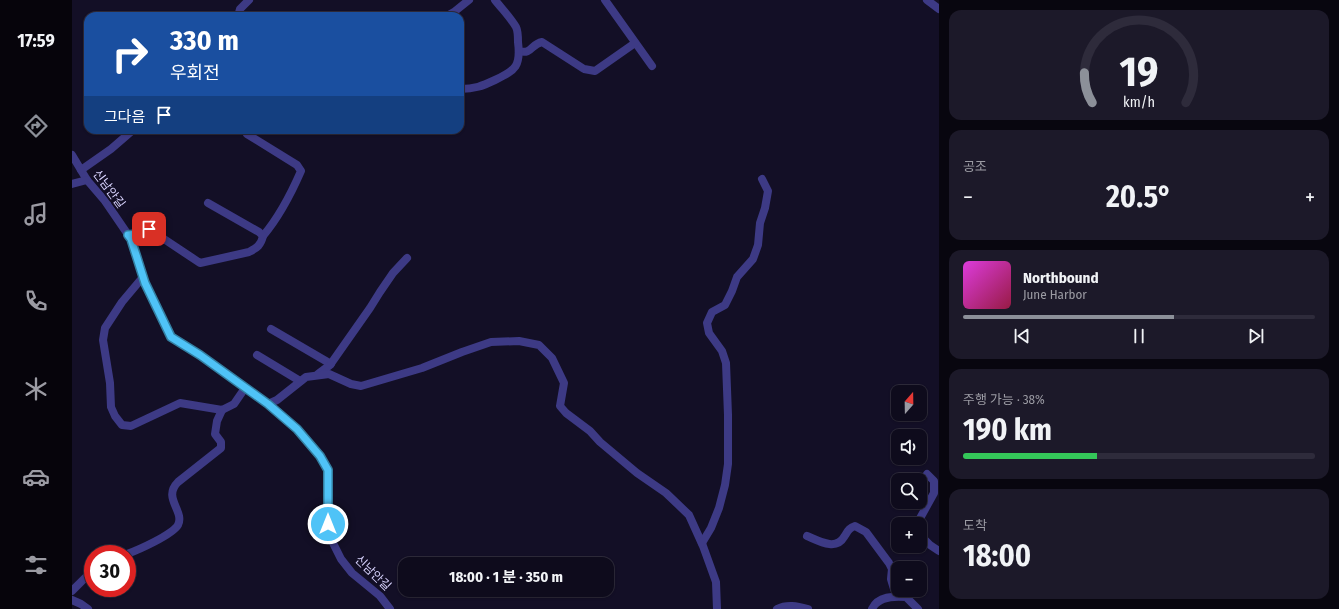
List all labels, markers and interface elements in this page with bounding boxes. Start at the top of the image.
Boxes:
text: 330 m [170,24,239,57]
icon: right [104,28,156,80]
text: 17:59 [17,30,55,52]
text: 19 [1119,47,1159,97]
text: 우회전 [170,62,220,84]
text: km/h [1123,93,1155,110]
icon: arrive [153,104,175,126]
text: 그다음 [104,108,145,126]
icon: directions [22,112,50,140]
text: 공조 [963,159,987,174]
street label: 신남안길 [90,167,128,211]
text: 20.5° [1106,179,1172,215]
text: − [963,184,973,211]
text: + [1305,184,1315,211]
icon: music [22,200,50,228]
pin [132,212,166,246]
icon: arrive [138,218,160,240]
text: Northbound [1023,269,1099,287]
icon: phone [22,287,50,315]
text: June Harbor [1023,287,1087,302]
icon: previous [1011,325,1033,347]
icon: pause [1128,325,1150,347]
icon: next [1245,325,1267,347]
icon: climate [22,375,50,403]
north arrow [891,385,927,421]
map controls [891,385,927,597]
text: 주행 가능 · 38% [963,392,1045,407]
text: 190 km [963,412,1052,448]
button: sound [891,429,927,465]
icon: car [22,463,50,491]
button: search [891,473,927,509]
position arrow [307,503,349,545]
button: + [891,517,927,553]
text: 도착 [963,518,987,533]
text: 18:00 [963,538,1031,574]
speed limit sign: 30 [84,545,136,597]
icon: filters [22,551,50,579]
street label: 신남안길 [352,553,394,593]
button: − [891,561,927,597]
text: 18:00 · 1 분 · 350 m [449,568,563,586]

